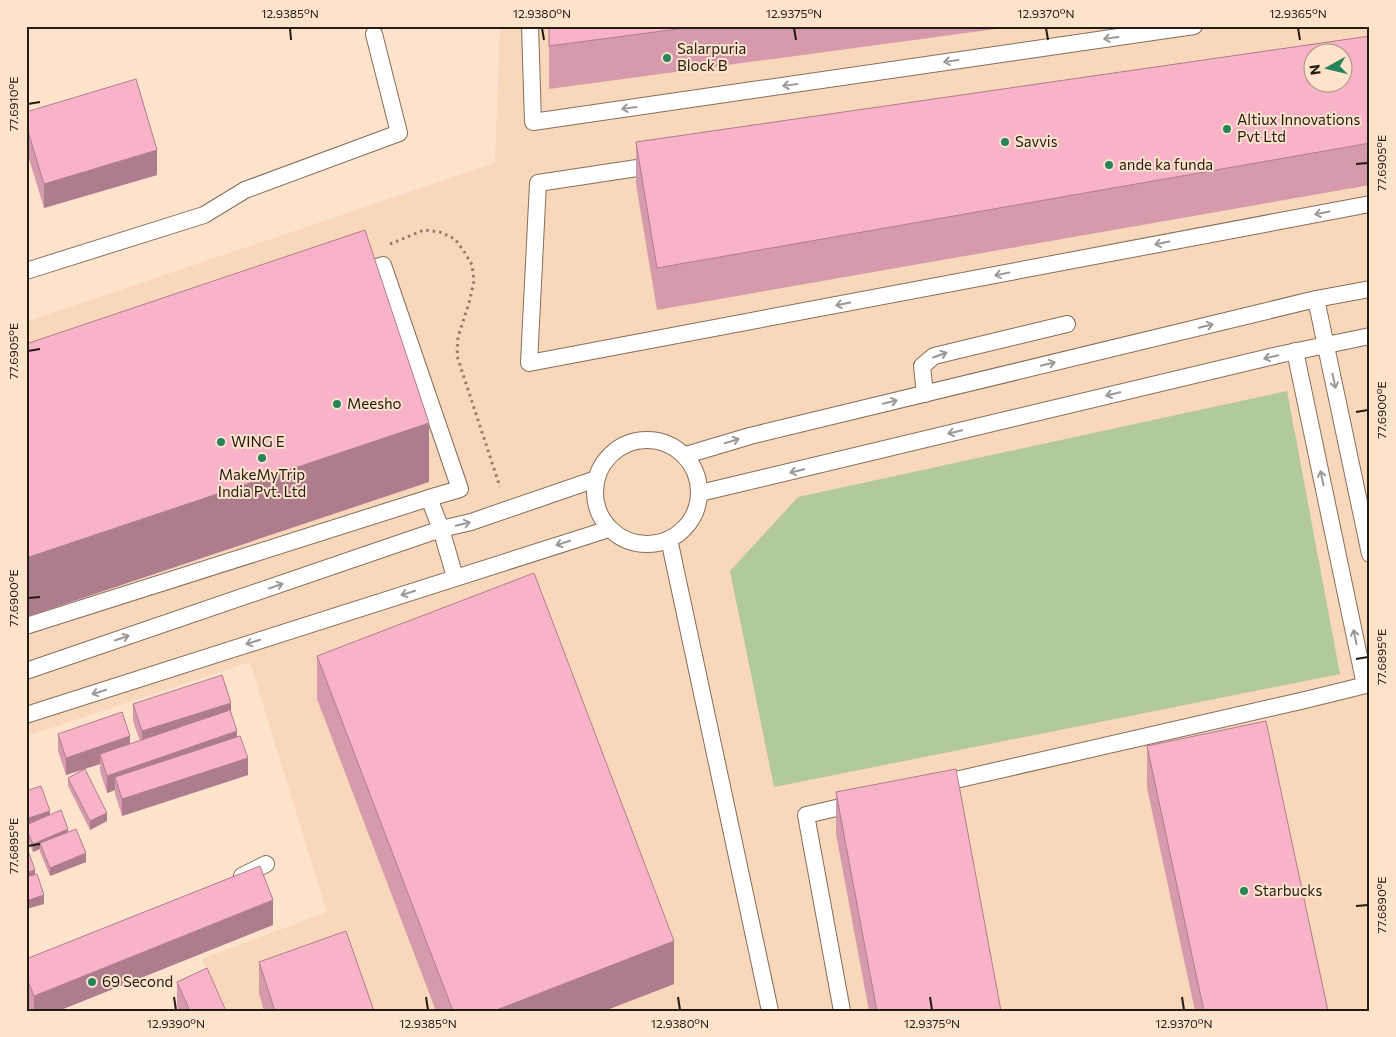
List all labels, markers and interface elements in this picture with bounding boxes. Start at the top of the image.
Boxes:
text: 12.9385°N [261,6,319,20]
text: 12.9380°N [513,6,571,20]
text: 12.9375°N [766,6,822,20]
text: 12.9370°N [1017,6,1075,20]
text: 12.9365°N [1269,6,1327,20]
one-way arrow [1104,33,1120,43]
place label: Salarpuria Block B [677,39,746,74]
north arrow [1304,42,1354,92]
marker: Salarpuria Block B [661,52,673,64]
one-way arrow [943,57,959,67]
text: N [1305,63,1324,76]
text: 77.6910°E [6,77,20,131]
one-way arrow [782,80,798,90]
one-way arrow [621,103,637,113]
place label: Altiux Innovations Pvt Ltd [1237,110,1360,145]
marker: Altiux Innovations Pvt Ltd [1221,123,1233,135]
place label: Savvis [1015,132,1058,150]
text: 77.6905°E [1374,135,1388,191]
marker: Savvis [999,136,1011,148]
place label: ande ka funda [1119,155,1213,173]
marker: ande ka funda [1103,159,1115,171]
one-way arrow [1314,209,1330,219]
one-way arrow [1155,239,1171,249]
one-way arrow [995,269,1011,279]
one-way arrow [835,299,851,309]
one-way arrow [1197,321,1213,330]
text: 77.6905°E [6,323,20,379]
one-way arrow [931,350,947,360]
one-way arrow [1263,353,1279,362]
one-way arrow [1039,359,1055,368]
one-way arrow [1330,372,1339,388]
text: 77.6900°E [1374,381,1388,439]
one-way arrow [1105,390,1121,399]
place label: Meesho [347,394,402,412]
one-way arrow [881,397,897,406]
marker: Meesho [331,398,343,410]
one-way arrow [947,428,963,437]
place label: WING E [231,432,285,450]
marker: WING E [215,436,227,448]
one-way arrow [724,436,740,446]
marker: MakeMyTrip India Pvt. Ltd [256,452,268,464]
place label: MakeMyTrip India Pvt. Ltd [218,465,306,500]
one-way arrow [789,466,805,476]
one-way arrow [1317,471,1326,487]
one-way arrow [455,519,471,528]
one-way arrow [555,539,571,549]
text: 77.6900°E [6,569,20,627]
one-way arrow [268,580,284,590]
one-way arrow [400,588,416,598]
text: 77.6895°E [1374,629,1388,685]
one-way arrow [1350,630,1360,646]
one-way arrow [114,633,129,642]
one-way arrow [246,638,262,648]
one-way arrow [91,688,107,698]
text: 77.6895°E [6,818,20,874]
text: 77.6890°E [1374,877,1388,933]
place label: Starbucks [1254,881,1322,899]
marker: Starbucks [1238,885,1250,897]
place label: 69 Second [102,972,173,990]
marker: 69 Second [86,976,98,988]
text: 12.9390°N [147,1016,205,1030]
text: 12.9385°N [399,1016,457,1030]
text: 12.9380°N [651,1016,709,1030]
text: 12.9375°N [904,1016,960,1030]
text: 12.9370°N [1155,1016,1213,1030]

